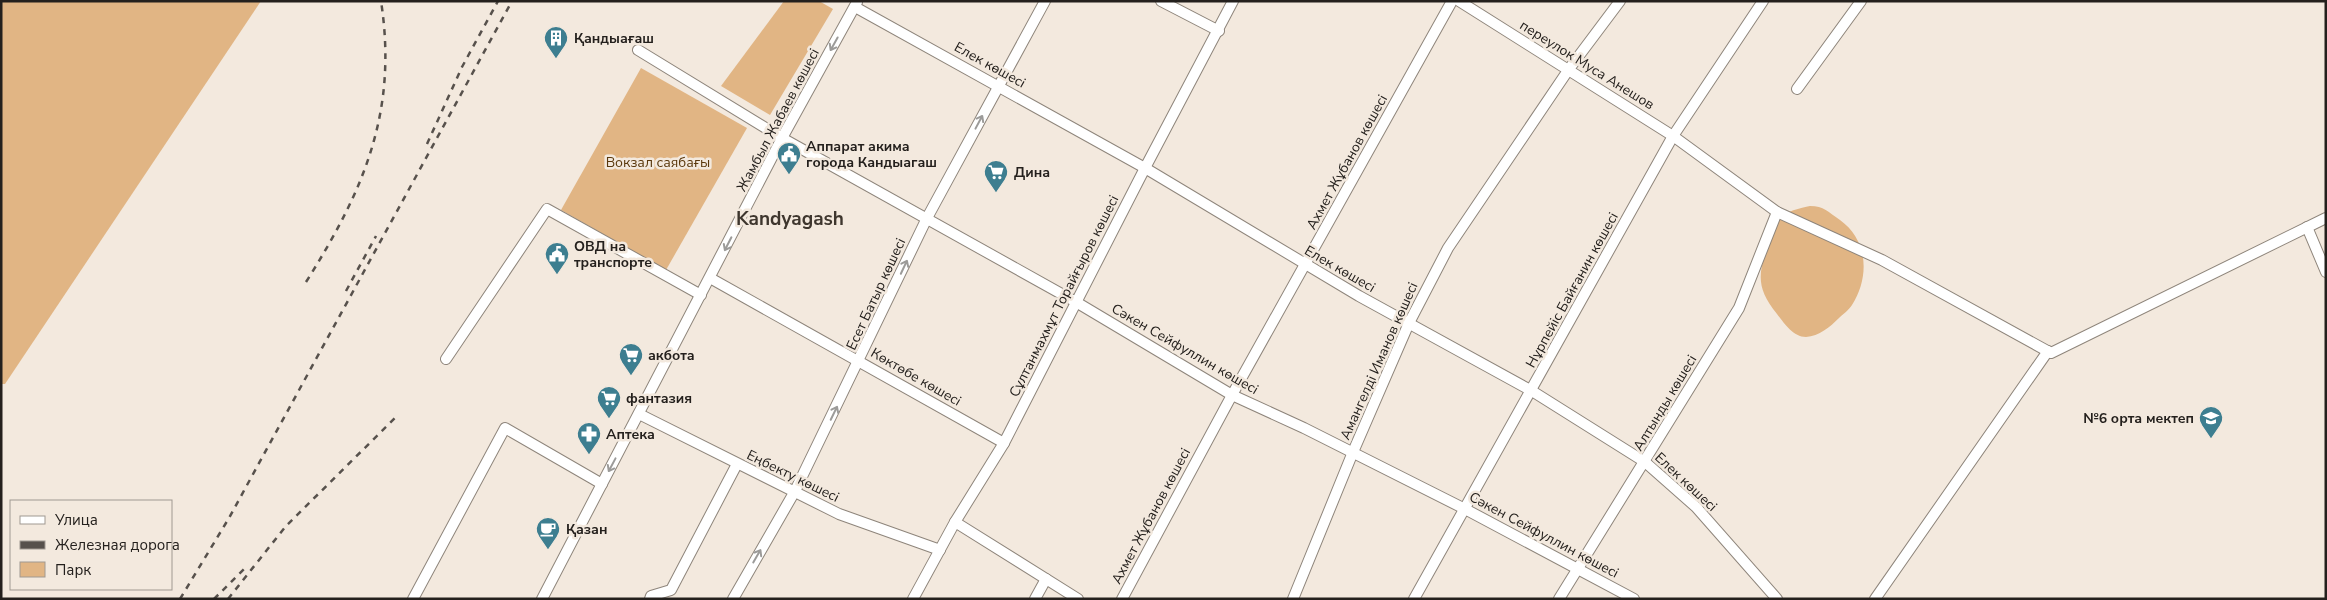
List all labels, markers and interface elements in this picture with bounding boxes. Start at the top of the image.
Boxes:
street label: переулок Муса Анешов [1516,16,1658,114]
building icon: Қандыағаш [543,25,569,59]
place label: Қандыағаш [574,29,654,48]
one-way arrow [829,36,839,51]
street label: Елек көшесі [951,38,1029,92]
street label: Жамбыл Жабаев көшесі [732,45,824,195]
street label: Ахмет Жұбанов көшесі [1302,91,1392,233]
one-way arrow [974,115,984,130]
place label: Аппарат акима города Кандыагаш [806,137,937,172]
public building icon: Аппарат акима города Кандыагаш [776,141,802,175]
park label: Вокзал саябағы [606,153,710,172]
supermarket icon: Дина [983,159,1009,193]
place label: Дина [1014,163,1050,182]
street label: Сұлтанмахмұт Торайғыров көшесі [1005,192,1123,400]
district label: Kandyagash [736,206,844,232]
street label: Нұрпейіс Байғанин көшесі [1521,209,1623,371]
street label: Есет Батыр көшесі [842,235,910,353]
one-way arrow [723,236,733,251]
place label: ОВД на транспорте [574,237,652,272]
public building icon: ОВД на транспорте [544,241,570,275]
street label: Елек көшесі [1301,241,1379,297]
one-way arrow [899,259,909,274]
street label: Амангелді Иманов көшесі [1336,279,1422,443]
street label: Сәкен Сейфуллин көшесі [1108,299,1262,399]
supermarket icon: акбота [618,342,644,376]
street label: Көктөбе көшесі [867,343,965,411]
place label: акбота [648,346,695,365]
street label: Алтынды көшесі [1629,351,1701,455]
supermarket icon: фантазия [596,385,622,419]
place label: фантазия [626,389,692,408]
school or university icon: №6 орта мектеп [2198,405,2224,439]
one-way arrow [829,406,839,421]
place label: №6 орта мектеп [2083,409,2194,428]
pharmacy icon: Аптека [576,421,602,455]
place label: Аптека [606,425,655,444]
street label: Еңбекту көшесі [744,445,842,507]
street label: Ахмет Жұбанов көшесі [1107,445,1195,587]
street label: Елек көшесі [1651,448,1721,516]
one-way arrow [607,457,616,472]
street label: Сәкен Сейфуллин көшесі [1466,487,1622,583]
legend [10,500,172,590]
text: Улица [54,510,98,530]
cafe icon: Қазан [535,516,561,550]
place label: Қазан [566,520,607,539]
text: Железная дорога [55,535,180,555]
one-way arrow [753,550,763,564]
text: Парк [55,560,91,580]

